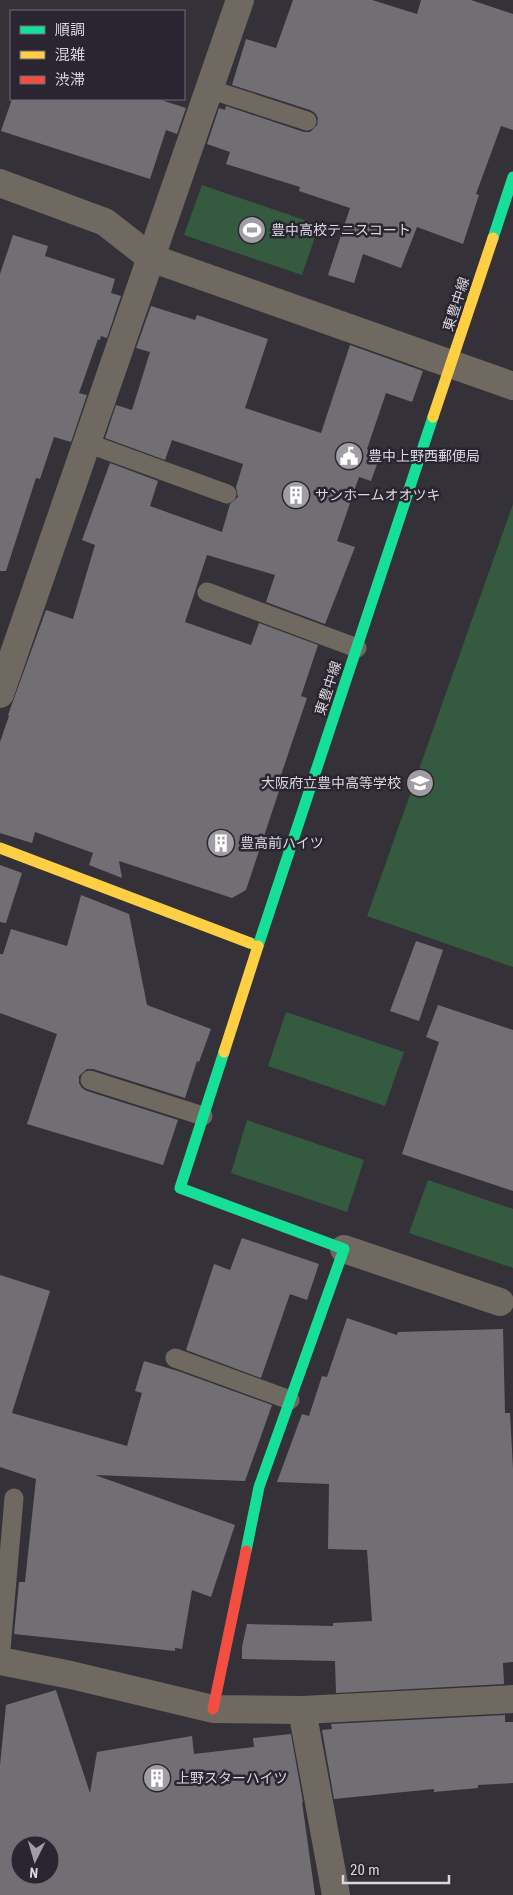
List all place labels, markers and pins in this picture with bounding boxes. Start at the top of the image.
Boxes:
sports icon: 豊中高校テニスコート [237,215,267,245]
place label: 豊中高校テニスコート [271,222,411,238]
public building icon: 豊中上野西郵便局 [334,441,364,471]
place label: 豊中上野西郵便局 [368,448,480,464]
building icon: サンホームオオツキ [281,480,311,510]
place label: サンホームオオツキ [315,487,441,503]
school or university icon: 大阪府立豊中高等学校 [405,768,435,798]
place label: 大阪府立豊中高等学校 [261,775,401,791]
building icon: 豊高前ハイツ [206,828,236,858]
place label: 豊高前ハイツ [240,835,324,851]
building icon: 上野スターハイツ [142,1763,172,1793]
place label: 上野スターハイツ [176,1770,287,1786]

